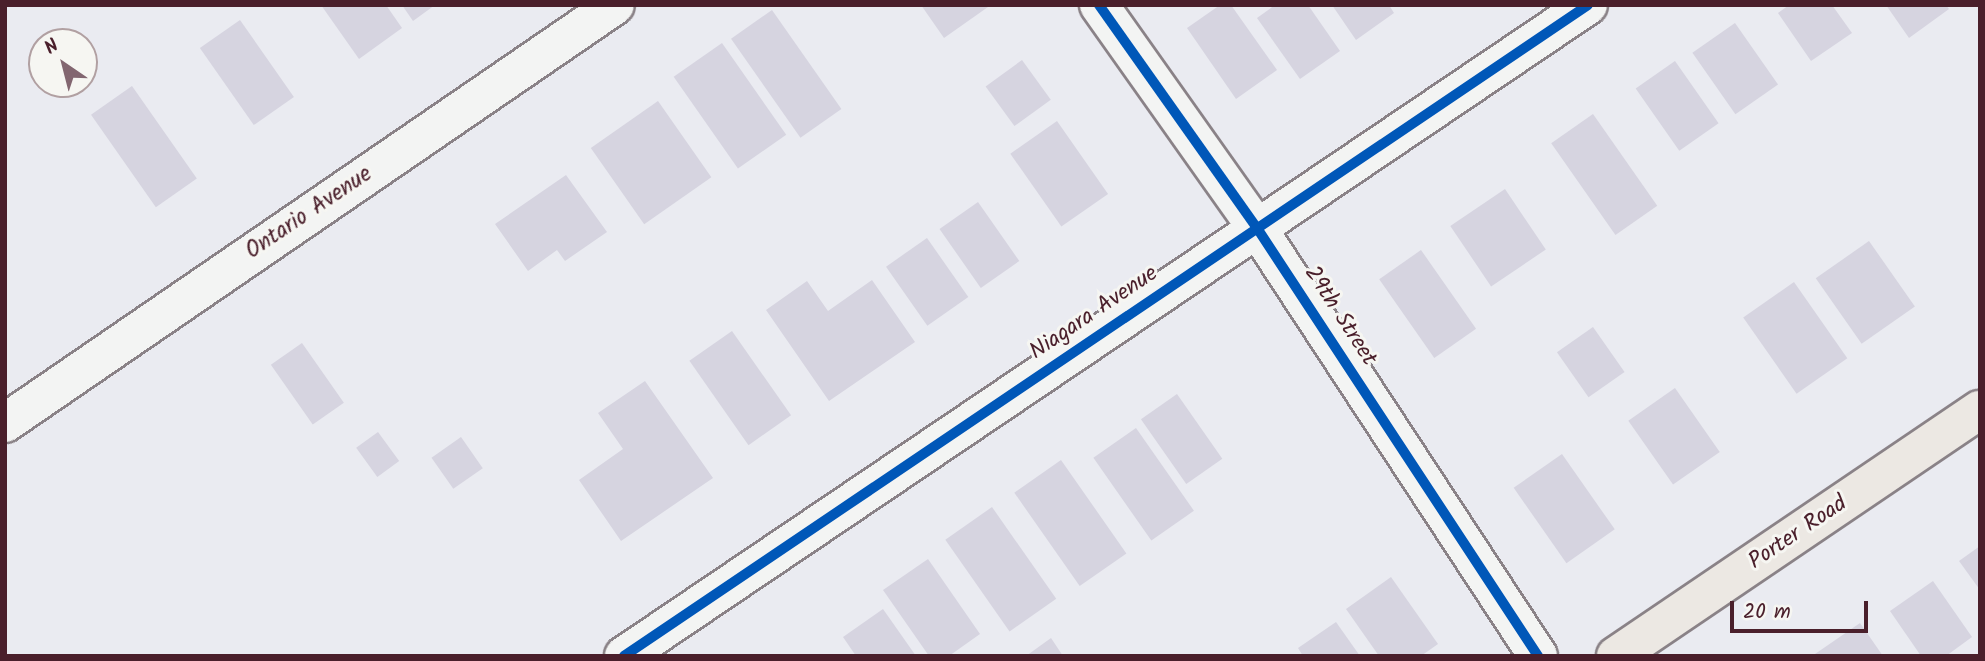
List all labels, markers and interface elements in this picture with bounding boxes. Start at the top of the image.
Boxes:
north arrow [28,28,98,98]
text: N [39,32,66,63]
street label: Ontario Avenue [241,161,377,265]
street label: Niagara Avenue [1025,260,1163,366]
street label: 29th Street [1298,261,1382,371]
street label: Porter Road [1744,490,1852,576]
scale bar [1733,588,1871,632]
text: 20 m [1743,596,1791,629]

